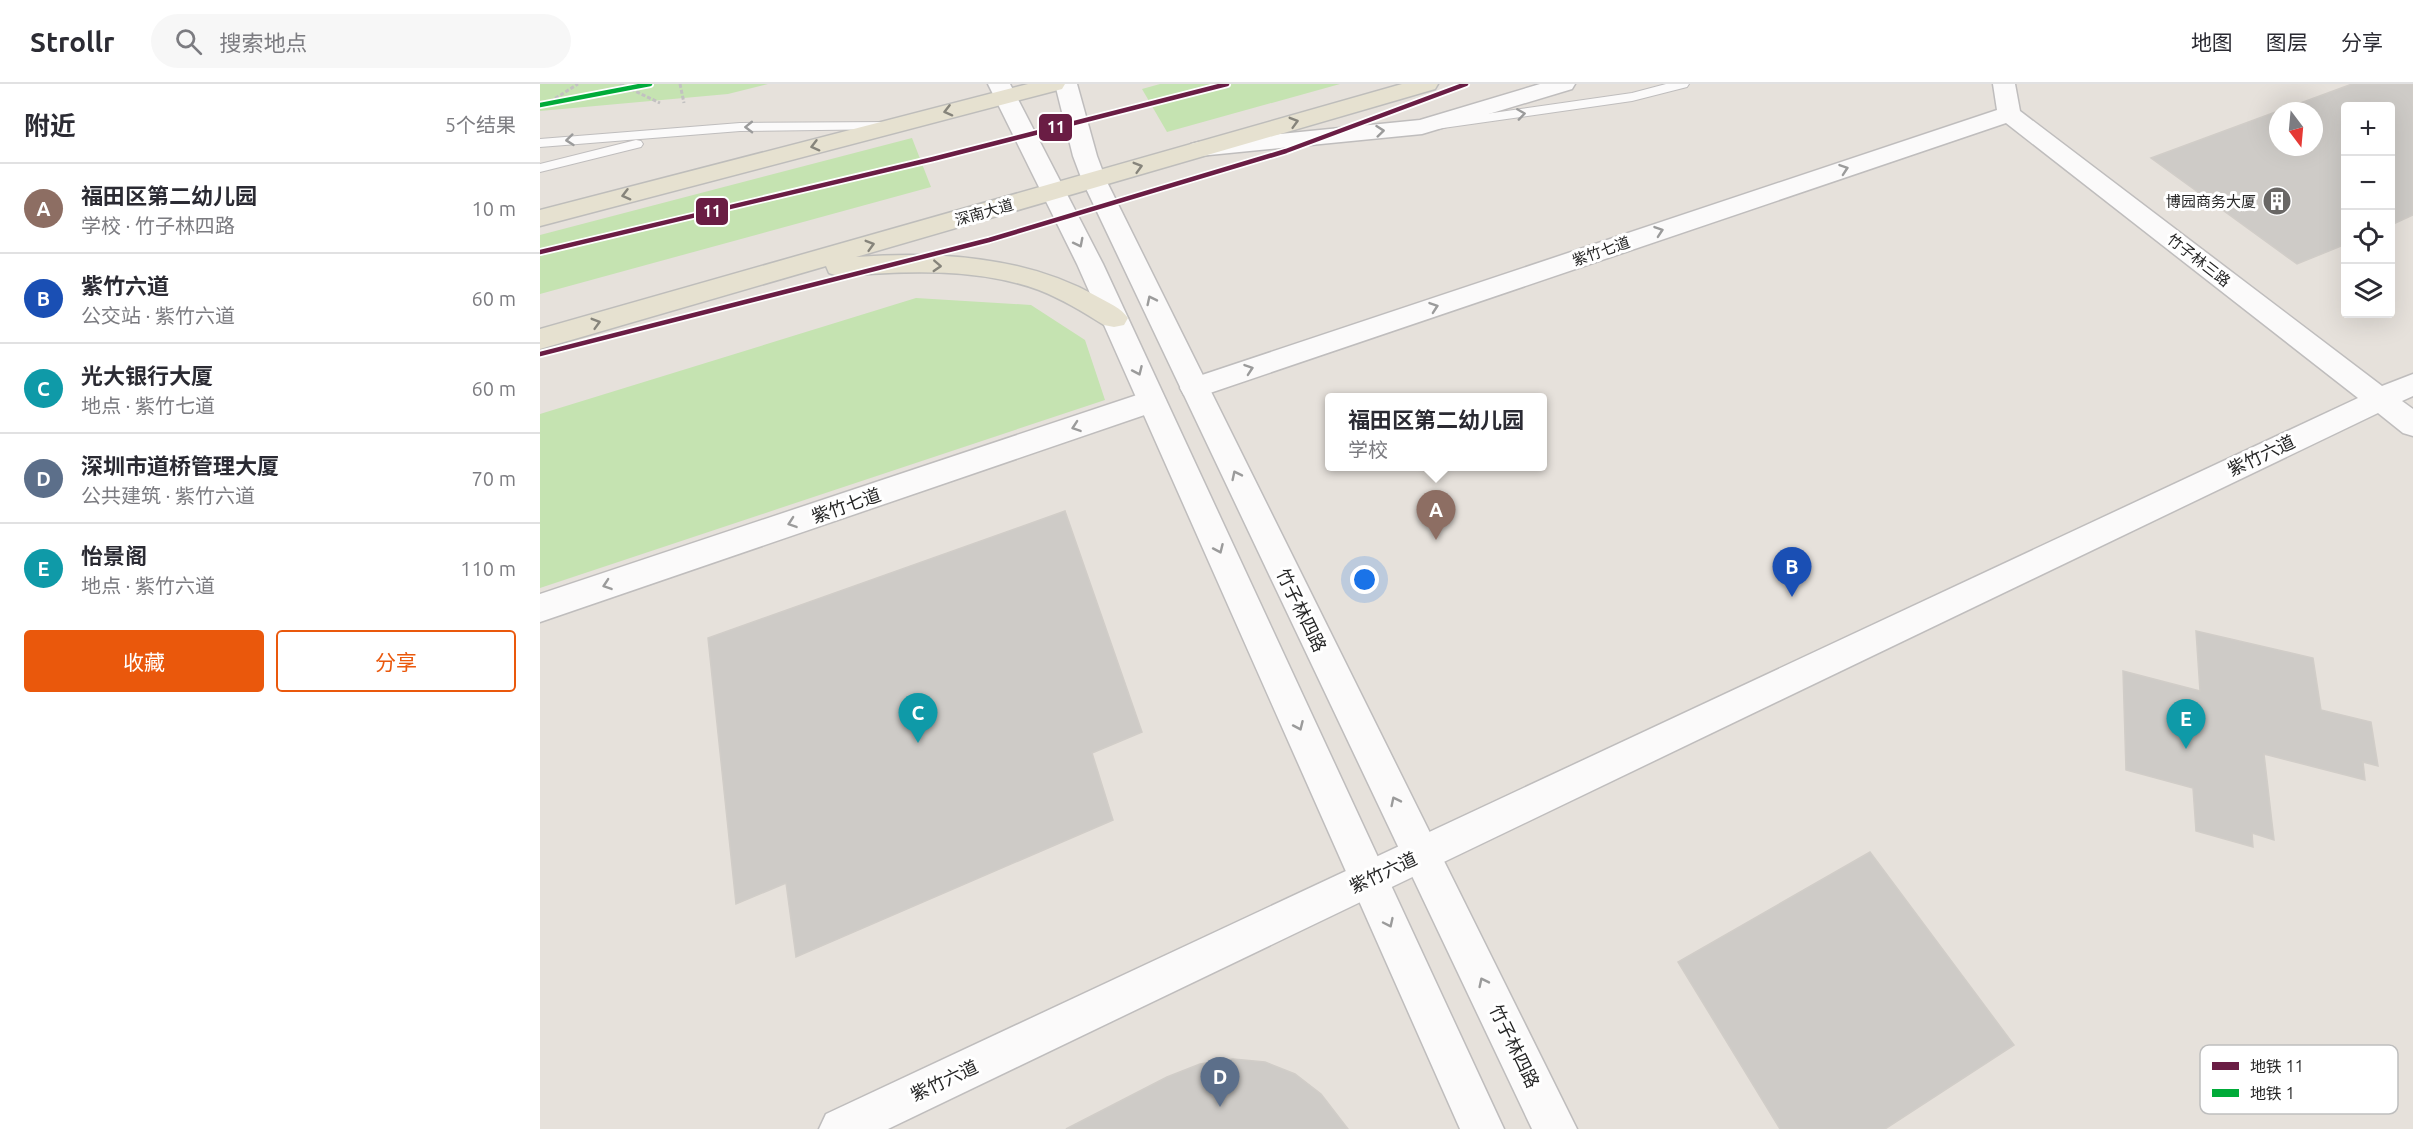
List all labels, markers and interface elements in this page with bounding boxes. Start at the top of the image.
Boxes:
search box [151,14,571,68]
icon: search [172,25,205,58]
text: Strollr [30,26,115,57]
text: 搜索地点 [220,30,308,55]
text: 地图 [2191,30,2233,54]
text: 图层 [2266,30,2308,54]
text: 分享 [2341,30,2383,54]
north arrow [2269,102,2323,156]
map controls [2341,102,2395,318]
button: + [2341,102,2395,156]
one-way arrow [944,104,954,116]
one-way arrow [1517,108,1526,120]
text: 附近 [24,111,76,140]
text: 5个结果 [445,113,516,136]
line badge: 11 [1038,113,1073,142]
one-way arrow [1288,117,1298,129]
text: 11 [1047,118,1065,136]
one-way arrow [745,121,754,133]
one-way arrow [1376,125,1385,138]
one-way arrow [566,133,575,146]
one-way arrow [810,138,820,151]
button: − [2341,156,2395,210]
one-way arrow [1132,162,1143,174]
one-way arrow [1838,164,1849,177]
text: 福田区第二幼儿园 [81,183,257,208]
building icon: 博园商务大厦 [2261,185,2293,217]
one-way arrow [622,188,632,200]
place label: 博园商务大厦 [2166,193,2256,210]
street label: 深南大道 [953,196,1015,228]
text: A [36,197,51,220]
text: 10 m [472,197,516,220]
line badge: 11 [695,197,729,226]
text: 11 [703,202,721,220]
button: locate [2341,210,2395,264]
text: 学校 · 竹子林四路 [81,214,235,237]
one-way arrow [1653,226,1664,239]
street label: 竹子林三路 [2164,230,2234,290]
street label: 紫竹七道 [1570,233,1632,269]
one-way arrow [1071,236,1083,247]
one-way arrow [865,239,875,252]
one-way arrow [932,259,941,272]
button: layers [2341,264,2395,318]
text: 紫竹六道 [81,273,169,298]
text: B [37,287,50,310]
text: 60 m [472,287,516,310]
one-way arrow [1147,295,1159,306]
one-way arrow [1428,302,1439,314]
text: 公交站 · 紫竹六道 [81,304,235,327]
one-way arrow [591,317,601,330]
text: 光大银行大厦 [81,363,213,388]
one-way arrow [1243,364,1254,376]
one-way arrow [1131,365,1143,376]
text: C [37,377,50,400]
text: 60 m [472,377,516,400]
popup [1325,393,1547,471]
text: 地点 · 紫竹七道 [81,394,215,417]
text: 福田区第二幼儿园 [1348,407,1524,432]
one-way arrow [1071,419,1082,432]
street label: 紫竹六道 [2224,431,2298,479]
text: 学校 [1348,438,1388,461]
text: 深圳市道桥管理大厦 [81,453,279,478]
text: D [36,467,51,490]
text: 70 m [472,467,516,490]
one-way arrow [1232,470,1244,481]
text: 公共建筑 · 紫竹六道 [81,484,255,507]
street label: 紫竹七道 [809,484,883,526]
pin: A [1416,490,1456,540]
one-way arrow [787,515,798,528]
one-way arrow [1211,542,1223,553]
text: 怡景阁 [81,543,147,568]
pin: B [1772,548,1812,597]
text: E [38,557,49,580]
text: 110 m [460,557,516,580]
street label: 竹子林四路 [1273,565,1331,655]
your location [1350,565,1379,594]
text: 地点 · 紫竹六道 [81,574,215,597]
one-way arrow [603,578,613,591]
button: 收藏 [24,630,264,692]
button: 分享 [276,630,516,692]
pin: C [898,694,938,743]
pin: E [2166,700,2206,749]
one-way arrow [1292,720,1304,731]
one-way arrow [1391,797,1403,808]
street label: 紫竹六道 [1346,848,1420,896]
one-way arrow [1381,916,1393,927]
one-way arrow [1479,977,1491,988]
street label: 竹子林四路 [1486,1001,1544,1091]
legend [2200,1045,2398,1114]
street label: 紫竹六道 [907,1056,981,1104]
text: 地铁 11 [2250,1057,2304,1075]
pin: D [1200,1058,1240,1107]
text: 地铁 1 [2250,1084,2295,1102]

